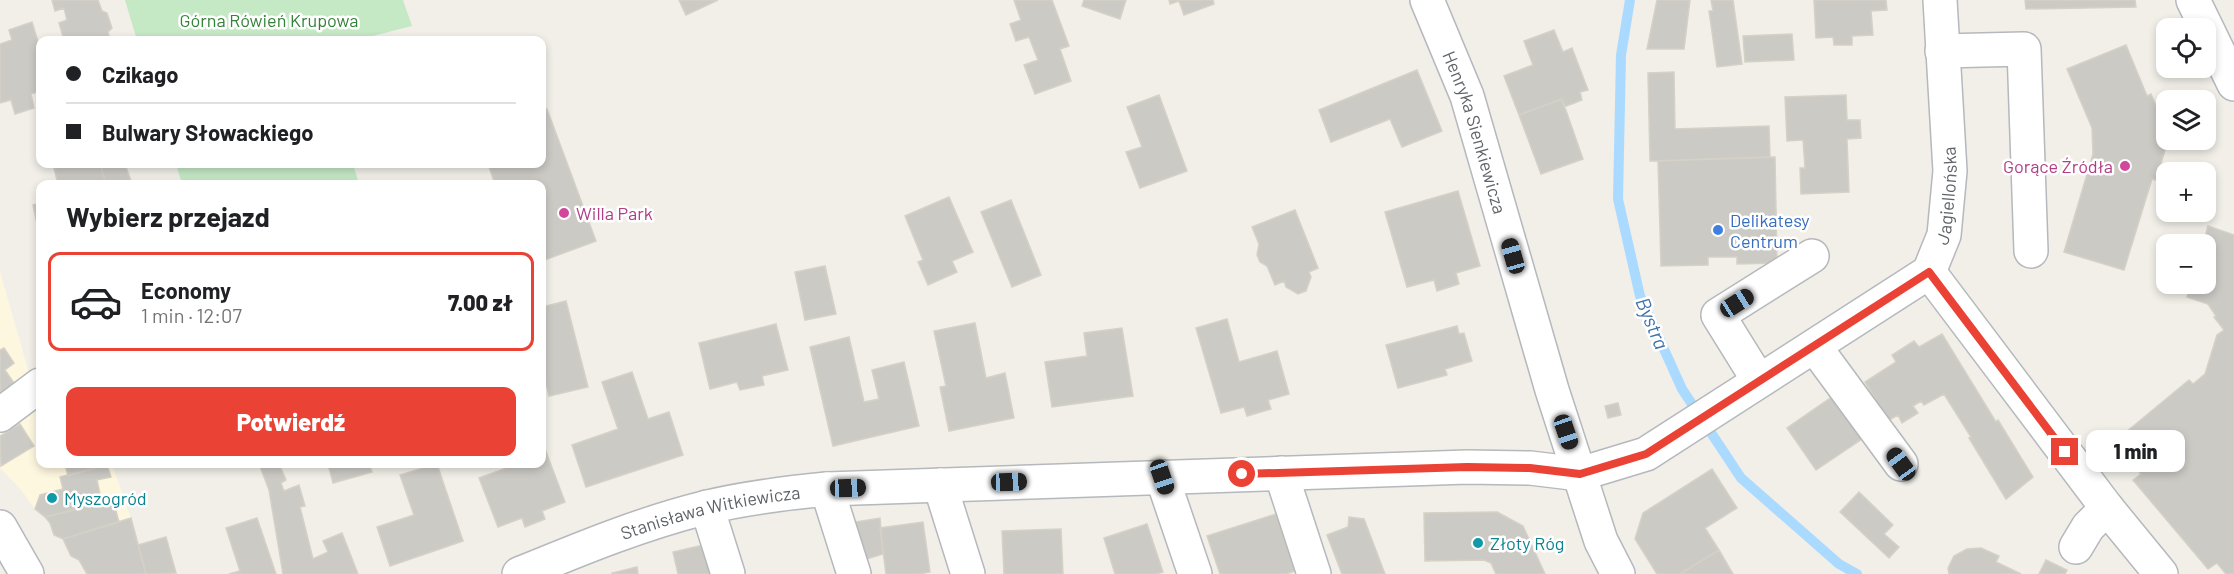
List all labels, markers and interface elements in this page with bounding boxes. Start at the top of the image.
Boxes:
park label: Górna Rówień Krupowa [180,9,358,31]
map controls [2156,18,2216,294]
button: locate [2156,18,2216,78]
street label: Henryka Sienkiewicza [1438,48,1511,216]
text: Czikago [102,61,178,87]
button: layers [2156,90,2216,150]
text: Bulwary Słowackiego [102,119,313,145]
street label: Jagiellońska [1930,146,1961,248]
place label: Gorące Źródła [2003,155,2113,177]
marker: Gorące Źródła [2118,159,2132,173]
button: + [2156,162,2216,222]
text: Wybierz przejazd [66,200,270,232]
place label: Willa Park [576,202,653,224]
marker: Willa Park [557,206,571,220]
place label: Delikatesy Centrum [1730,209,1810,252]
marker: Delikatesy Centrum [1711,223,1725,237]
button: − [2156,234,2216,294]
car [1499,236,1527,276]
icon: car [69,275,123,329]
text: Economy [141,277,231,303]
car [1717,286,1757,320]
text: 7.00 zł [448,289,513,315]
water label: Bystra [1631,293,1675,353]
text: 1 min · 12:07 [141,303,242,327]
button: Potwierdź [66,387,516,456]
car [1552,412,1580,452]
callout: 1 min [2086,431,2185,473]
route end [2051,438,2078,465]
text: 1 min [2114,439,2157,463]
car [1883,444,1919,484]
car [1148,457,1176,497]
route start [1228,460,1255,487]
car [991,472,1027,492]
car [830,478,866,498]
street label: Stanisława Witkiewicza [617,481,801,544]
place label: Myszogród [64,487,147,509]
marker: Myszogród [45,491,59,505]
place label: Złoty Róg [1490,532,1564,554]
marker: Złoty Róg [1471,536,1485,550]

